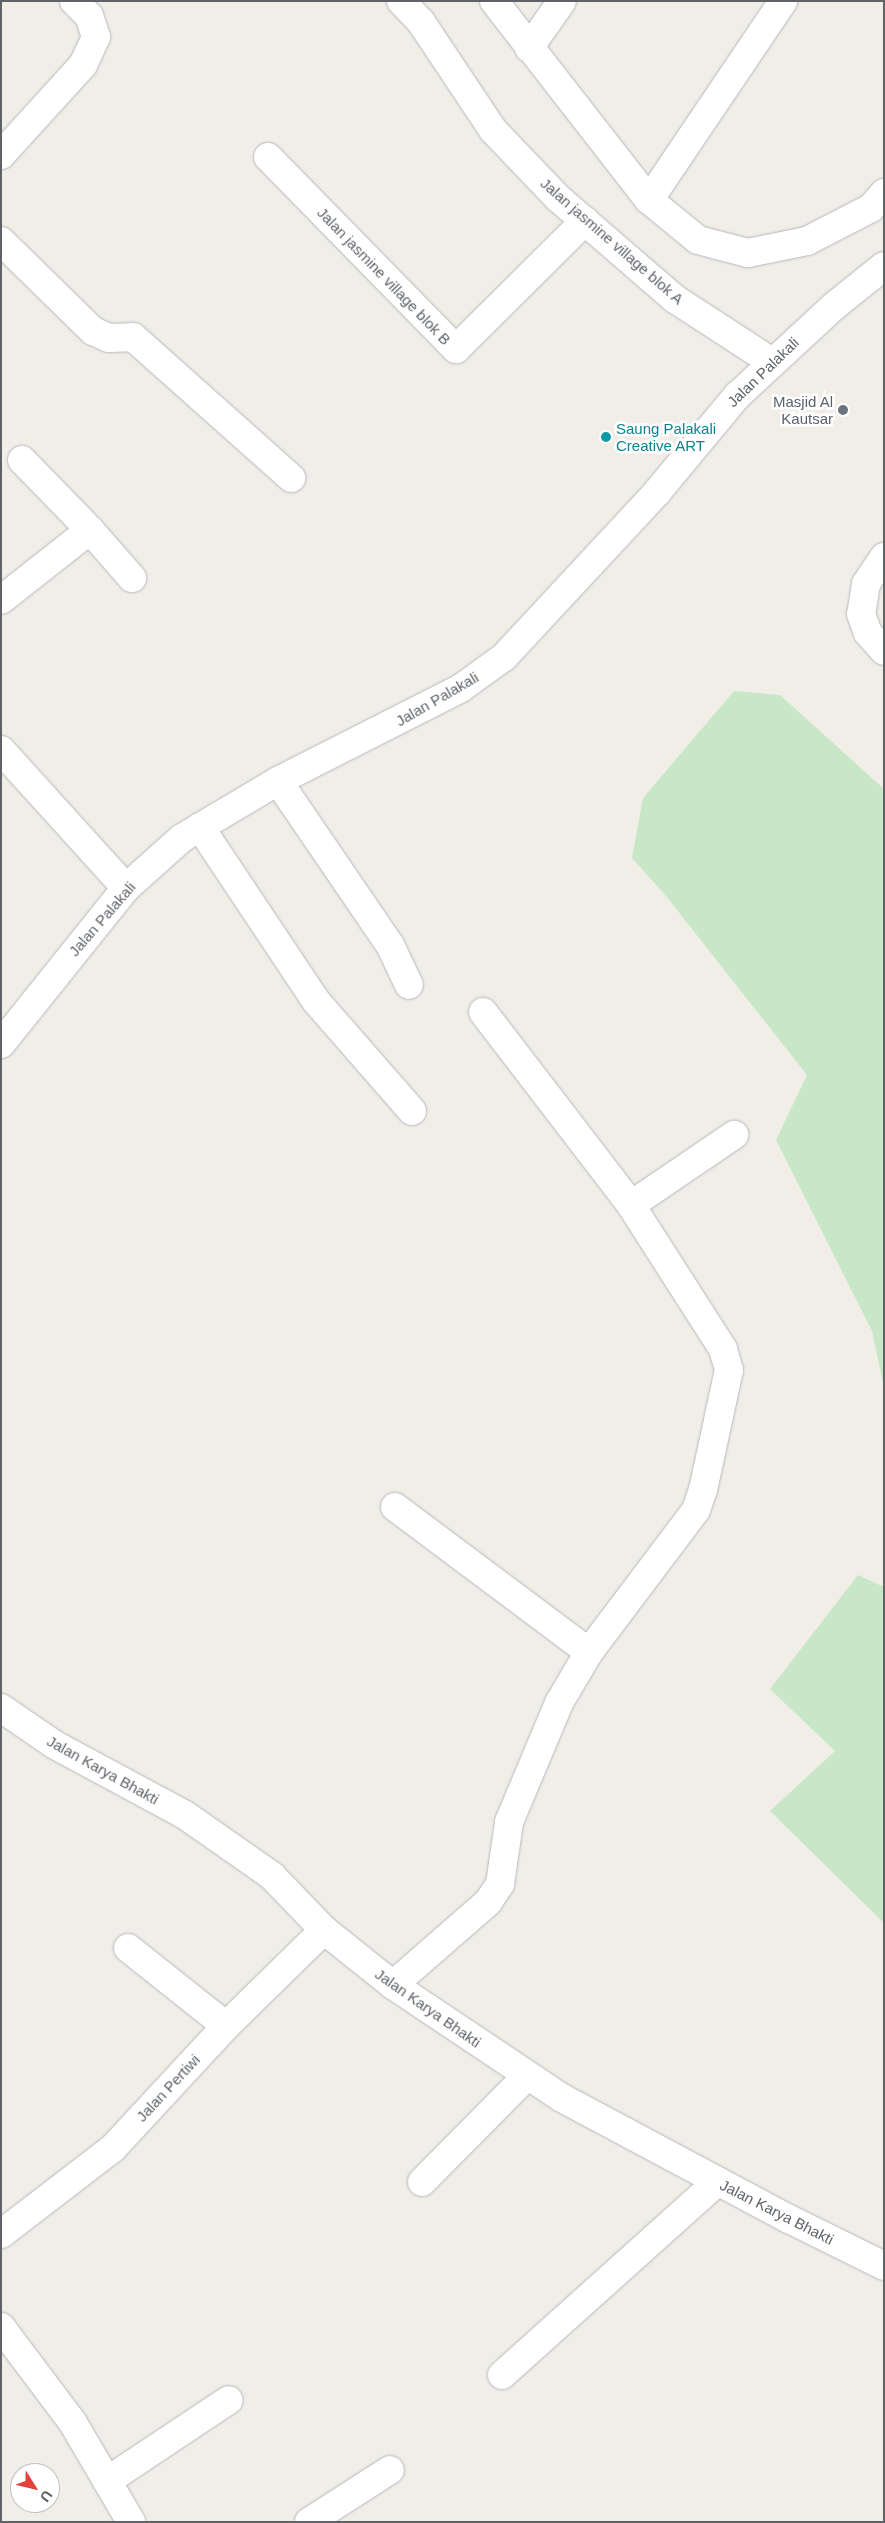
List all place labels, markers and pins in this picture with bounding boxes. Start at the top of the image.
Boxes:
place label: Masjid Al Kautsar [772,392,833,427]
marker: Masjid Al Kautsar [837,404,849,416]
place label: Saung Palakali Creative ART [616,419,716,454]
marker: Saung Palakali Creative ART [600,431,612,443]

